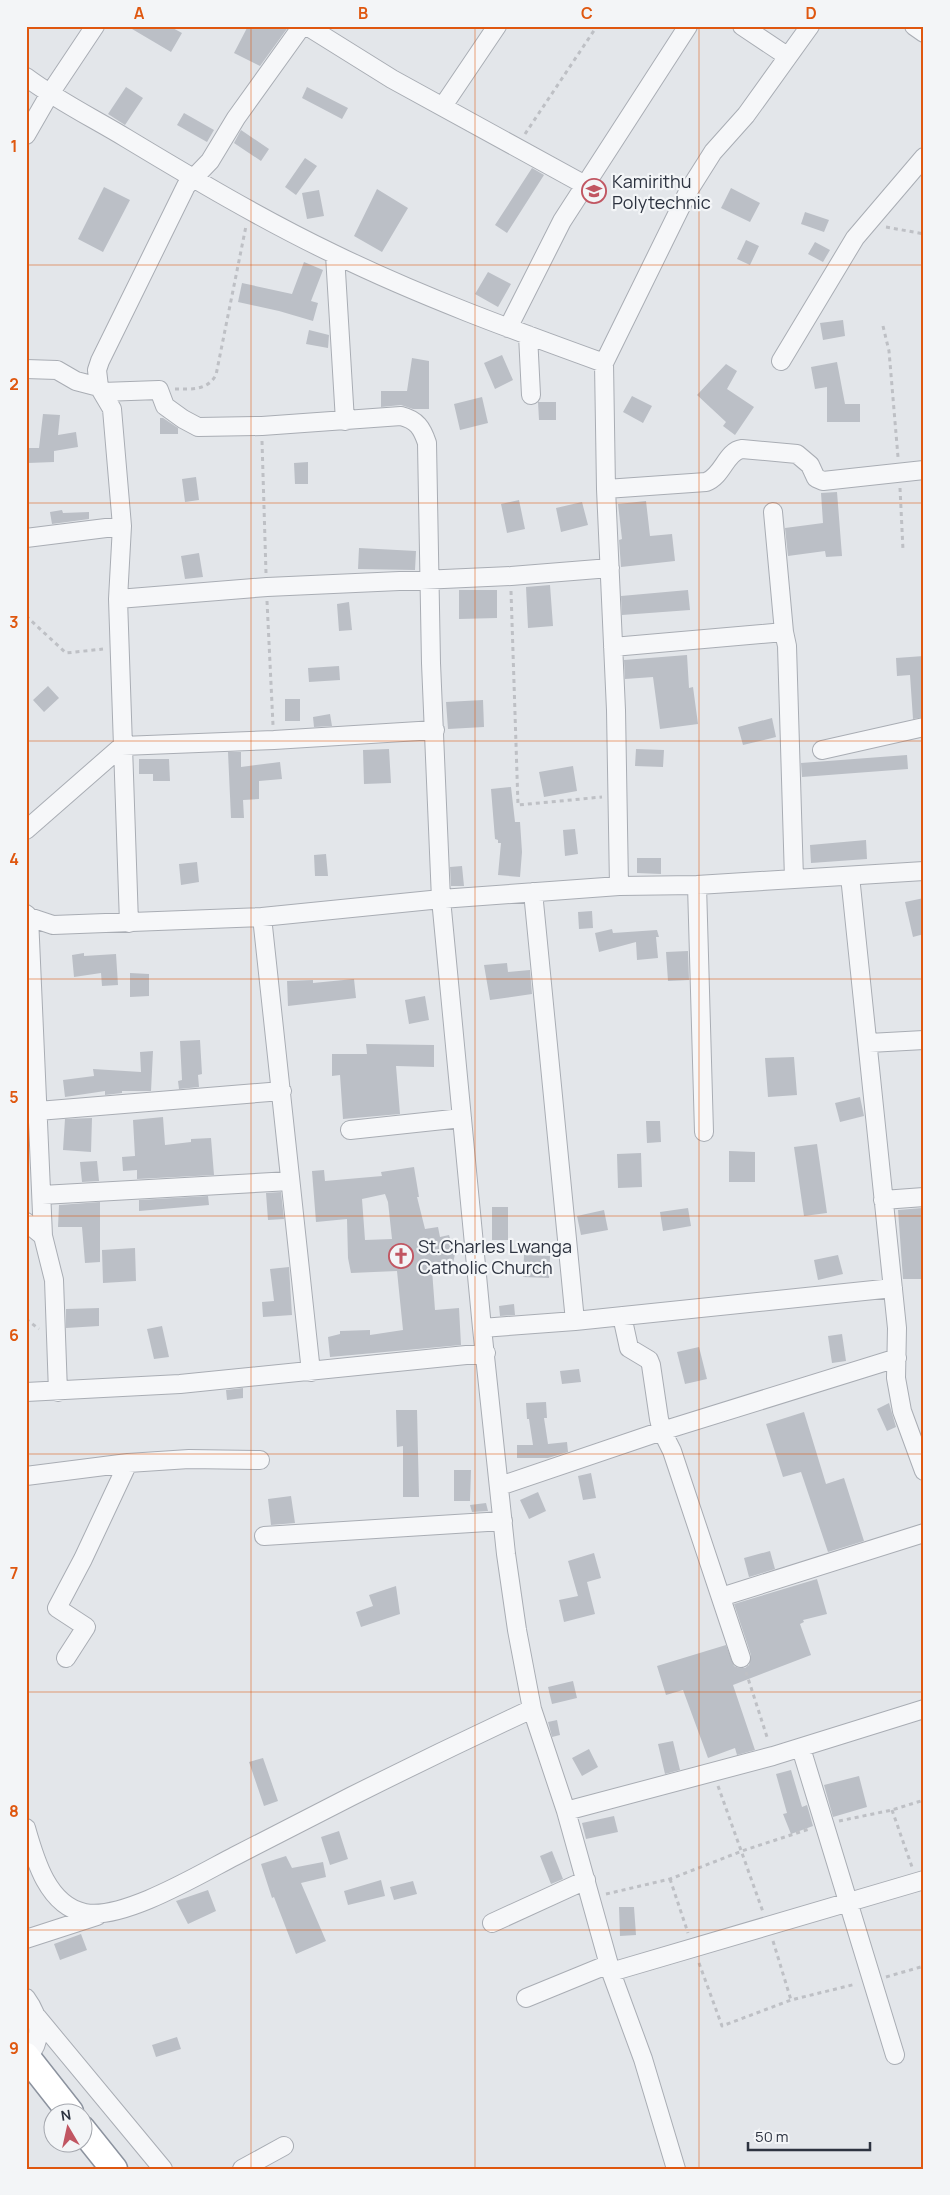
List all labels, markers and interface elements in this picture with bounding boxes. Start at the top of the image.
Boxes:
text: A [134,2,145,24]
text: B [358,2,368,24]
text: C [581,2,593,24]
text: D [805,2,817,24]
text: 1 [10,135,18,157]
place label: Kamirithu Polytechnic [612,169,711,214]
school or university icon: Kamirithu Polytechnic [581,178,607,204]
text: 2 [9,373,19,395]
text: 3 [9,611,19,633]
text: 4 [9,848,19,870]
text: 5 [9,1086,19,1108]
place label: St.Charles Lwanga Catholic Church [418,1234,572,1279]
church icon: St.Charles Lwanga Catholic Church [388,1243,414,1269]
text: 6 [9,1324,19,1346]
text: 7 [10,1562,18,1584]
text: 8 [9,1800,19,1822]
text: 9 [9,2037,19,2059]
north arrow [42,2102,92,2152]
text: N [59,2104,72,2125]
scale bar [748,2120,870,2152]
text: 50 m [755,2126,789,2147]

